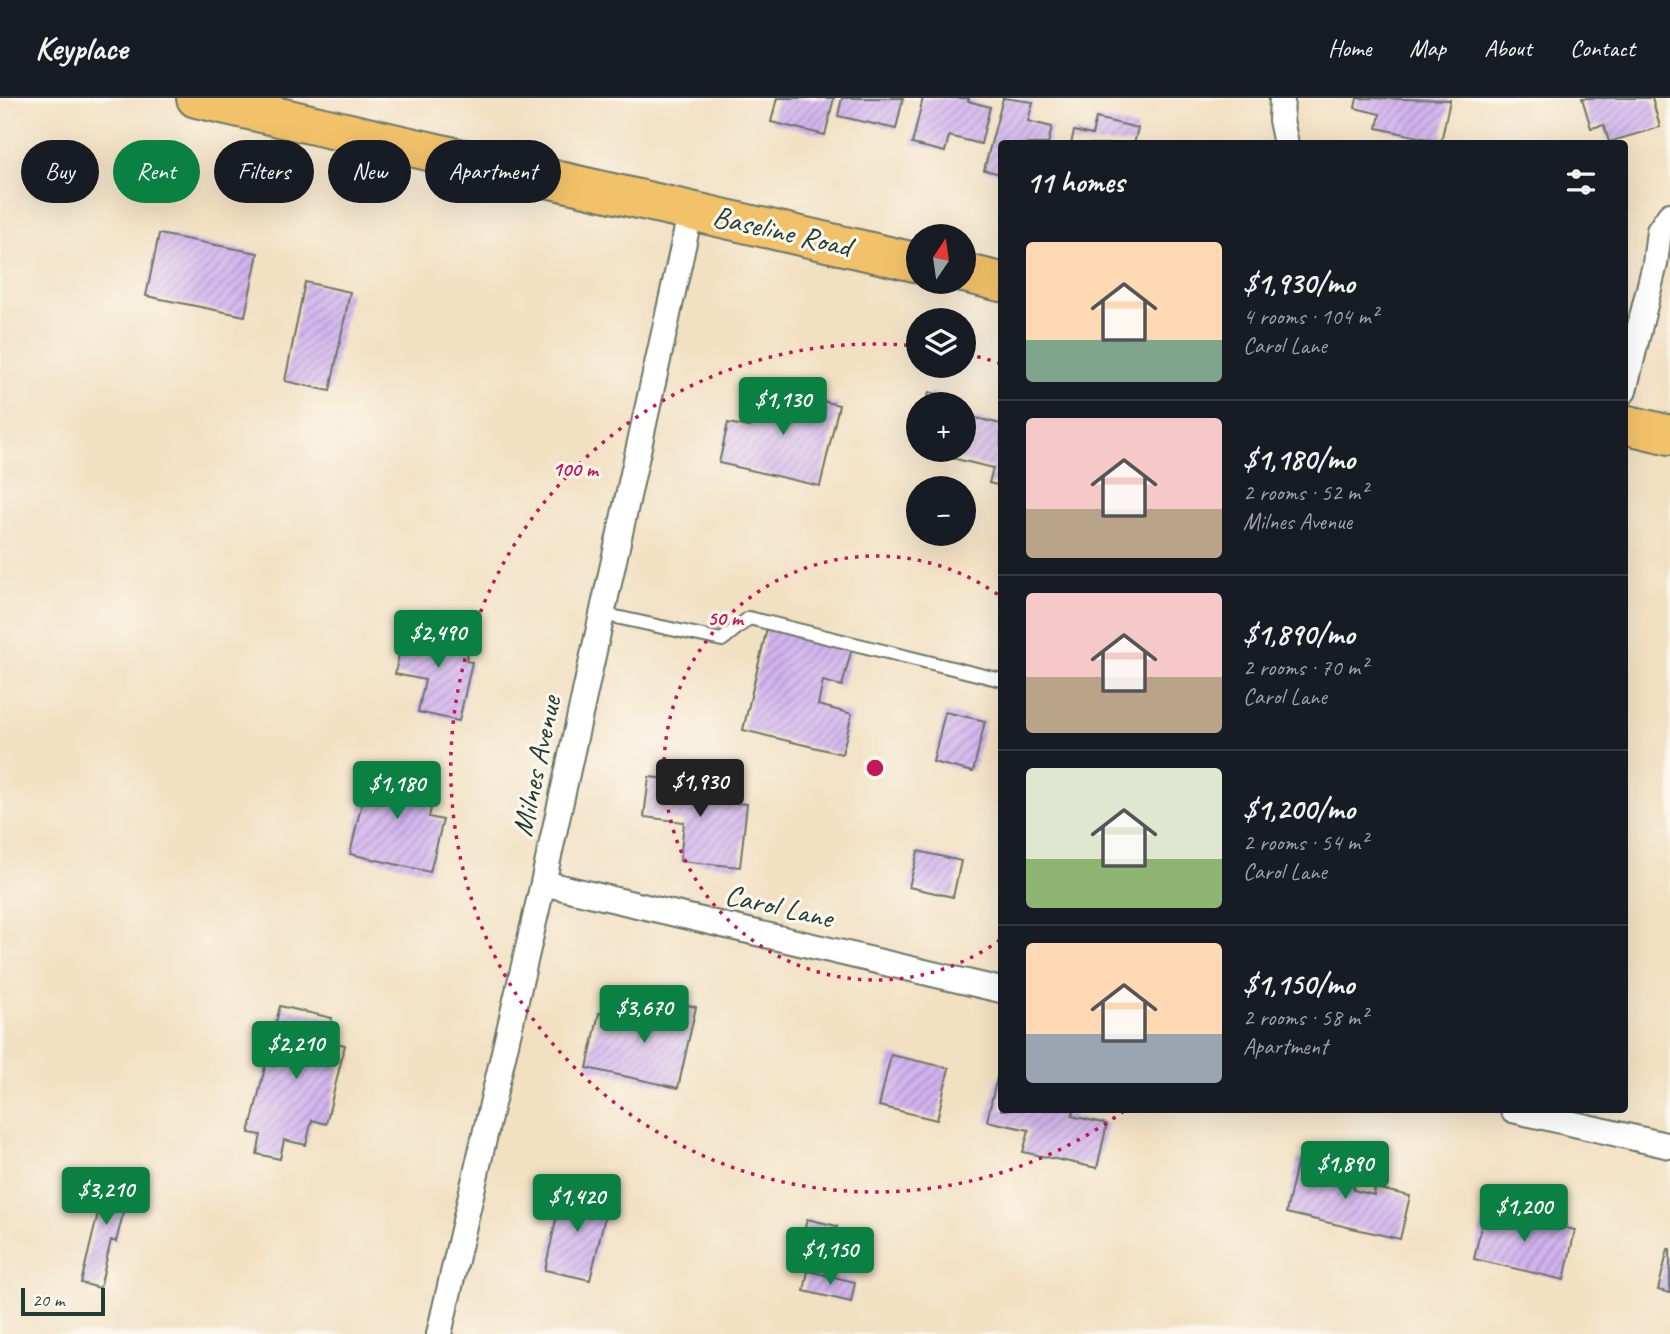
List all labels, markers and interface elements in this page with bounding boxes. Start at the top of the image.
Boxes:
text: Keyplace [35,27,128,69]
text: Home [1328,33,1371,63]
text: Map [1409,33,1446,63]
text: About [1484,33,1532,63]
text: Contact [1570,33,1635,63]
chip: Buy [21,140,99,203]
chip: Rent [113,140,200,203]
chip: Filters [214,140,314,203]
chip: New [328,140,411,203]
chip: Apartment [425,140,561,203]
text: 11 homes [1026,163,1124,201]
icon: filters [1562,163,1600,201]
street label: Baseline Road [709,197,859,266]
north arrow [906,224,976,294]
map controls [906,224,976,546]
text: $1,930/mo [1243,264,1355,302]
icon: home [1082,270,1166,354]
text: 4 rooms · 104 m² [1243,302,1378,331]
button: layers [906,308,976,378]
text: Carol Lane [1243,331,1327,360]
pin: $1,130 [726,378,840,437]
text: $1,130 [755,385,811,414]
button: + [906,392,976,462]
text: $1,180/mo [1243,440,1355,478]
icon: home [1082,446,1166,530]
text: 100 m [552,456,600,482]
button: − [906,476,976,546]
text: 2 rooms · 52 m² [1243,478,1367,507]
text: Milnes Avenue [1243,507,1352,536]
text: 50 m [707,605,745,631]
pin: $2,490 [381,610,495,670]
text: $1,890/mo [1243,615,1355,653]
text: $2,490 [410,618,466,647]
icon: home [1082,621,1166,705]
text: 2 rooms · 70 m² [1243,653,1367,682]
text: Carol Lane [1243,682,1327,711]
street label: Milnes Avenue [503,690,570,840]
centre of rings [863,756,887,780]
pin: $1,930 [643,760,757,819]
pin: $1,180 [340,762,454,821]
text: $1,930 [672,767,728,796]
text: $1,180 [369,769,425,798]
text: $1,200/mo [1243,790,1355,828]
icon: home [1082,796,1166,880]
text: 2 rooms · 54 m² [1243,828,1367,857]
text: Carol Lane [1243,857,1327,886]
street label: Carol Lane [721,875,839,937]
text: $1,150/mo [1243,965,1354,1003]
icon: home [1082,971,1166,1055]
pin: $3,670 [587,986,701,1045]
text: $3,670 [616,993,672,1022]
text: 2 rooms · 58 m² [1243,1003,1367,1032]
pin: $2,210 [239,1021,353,1081]
text: $2,210 [268,1029,324,1058]
text: Apartment [1243,1032,1328,1061]
pin: $1,890 [1288,1142,1402,1201]
text: $1,890 [1317,1149,1373,1178]
pin: $3,210 [49,1168,163,1227]
pin: $1,420 [520,1174,634,1234]
text: $3,210 [78,1175,134,1204]
text: $1,420 [549,1182,605,1211]
pin: $1,200 [1467,1184,1581,1244]
text: $1,200 [1496,1192,1552,1221]
pin: $1,150 [773,1228,887,1287]
text: $1,150 [802,1235,858,1264]
scale bar [21,1285,105,1317]
text: 20 m [32,1288,64,1312]

